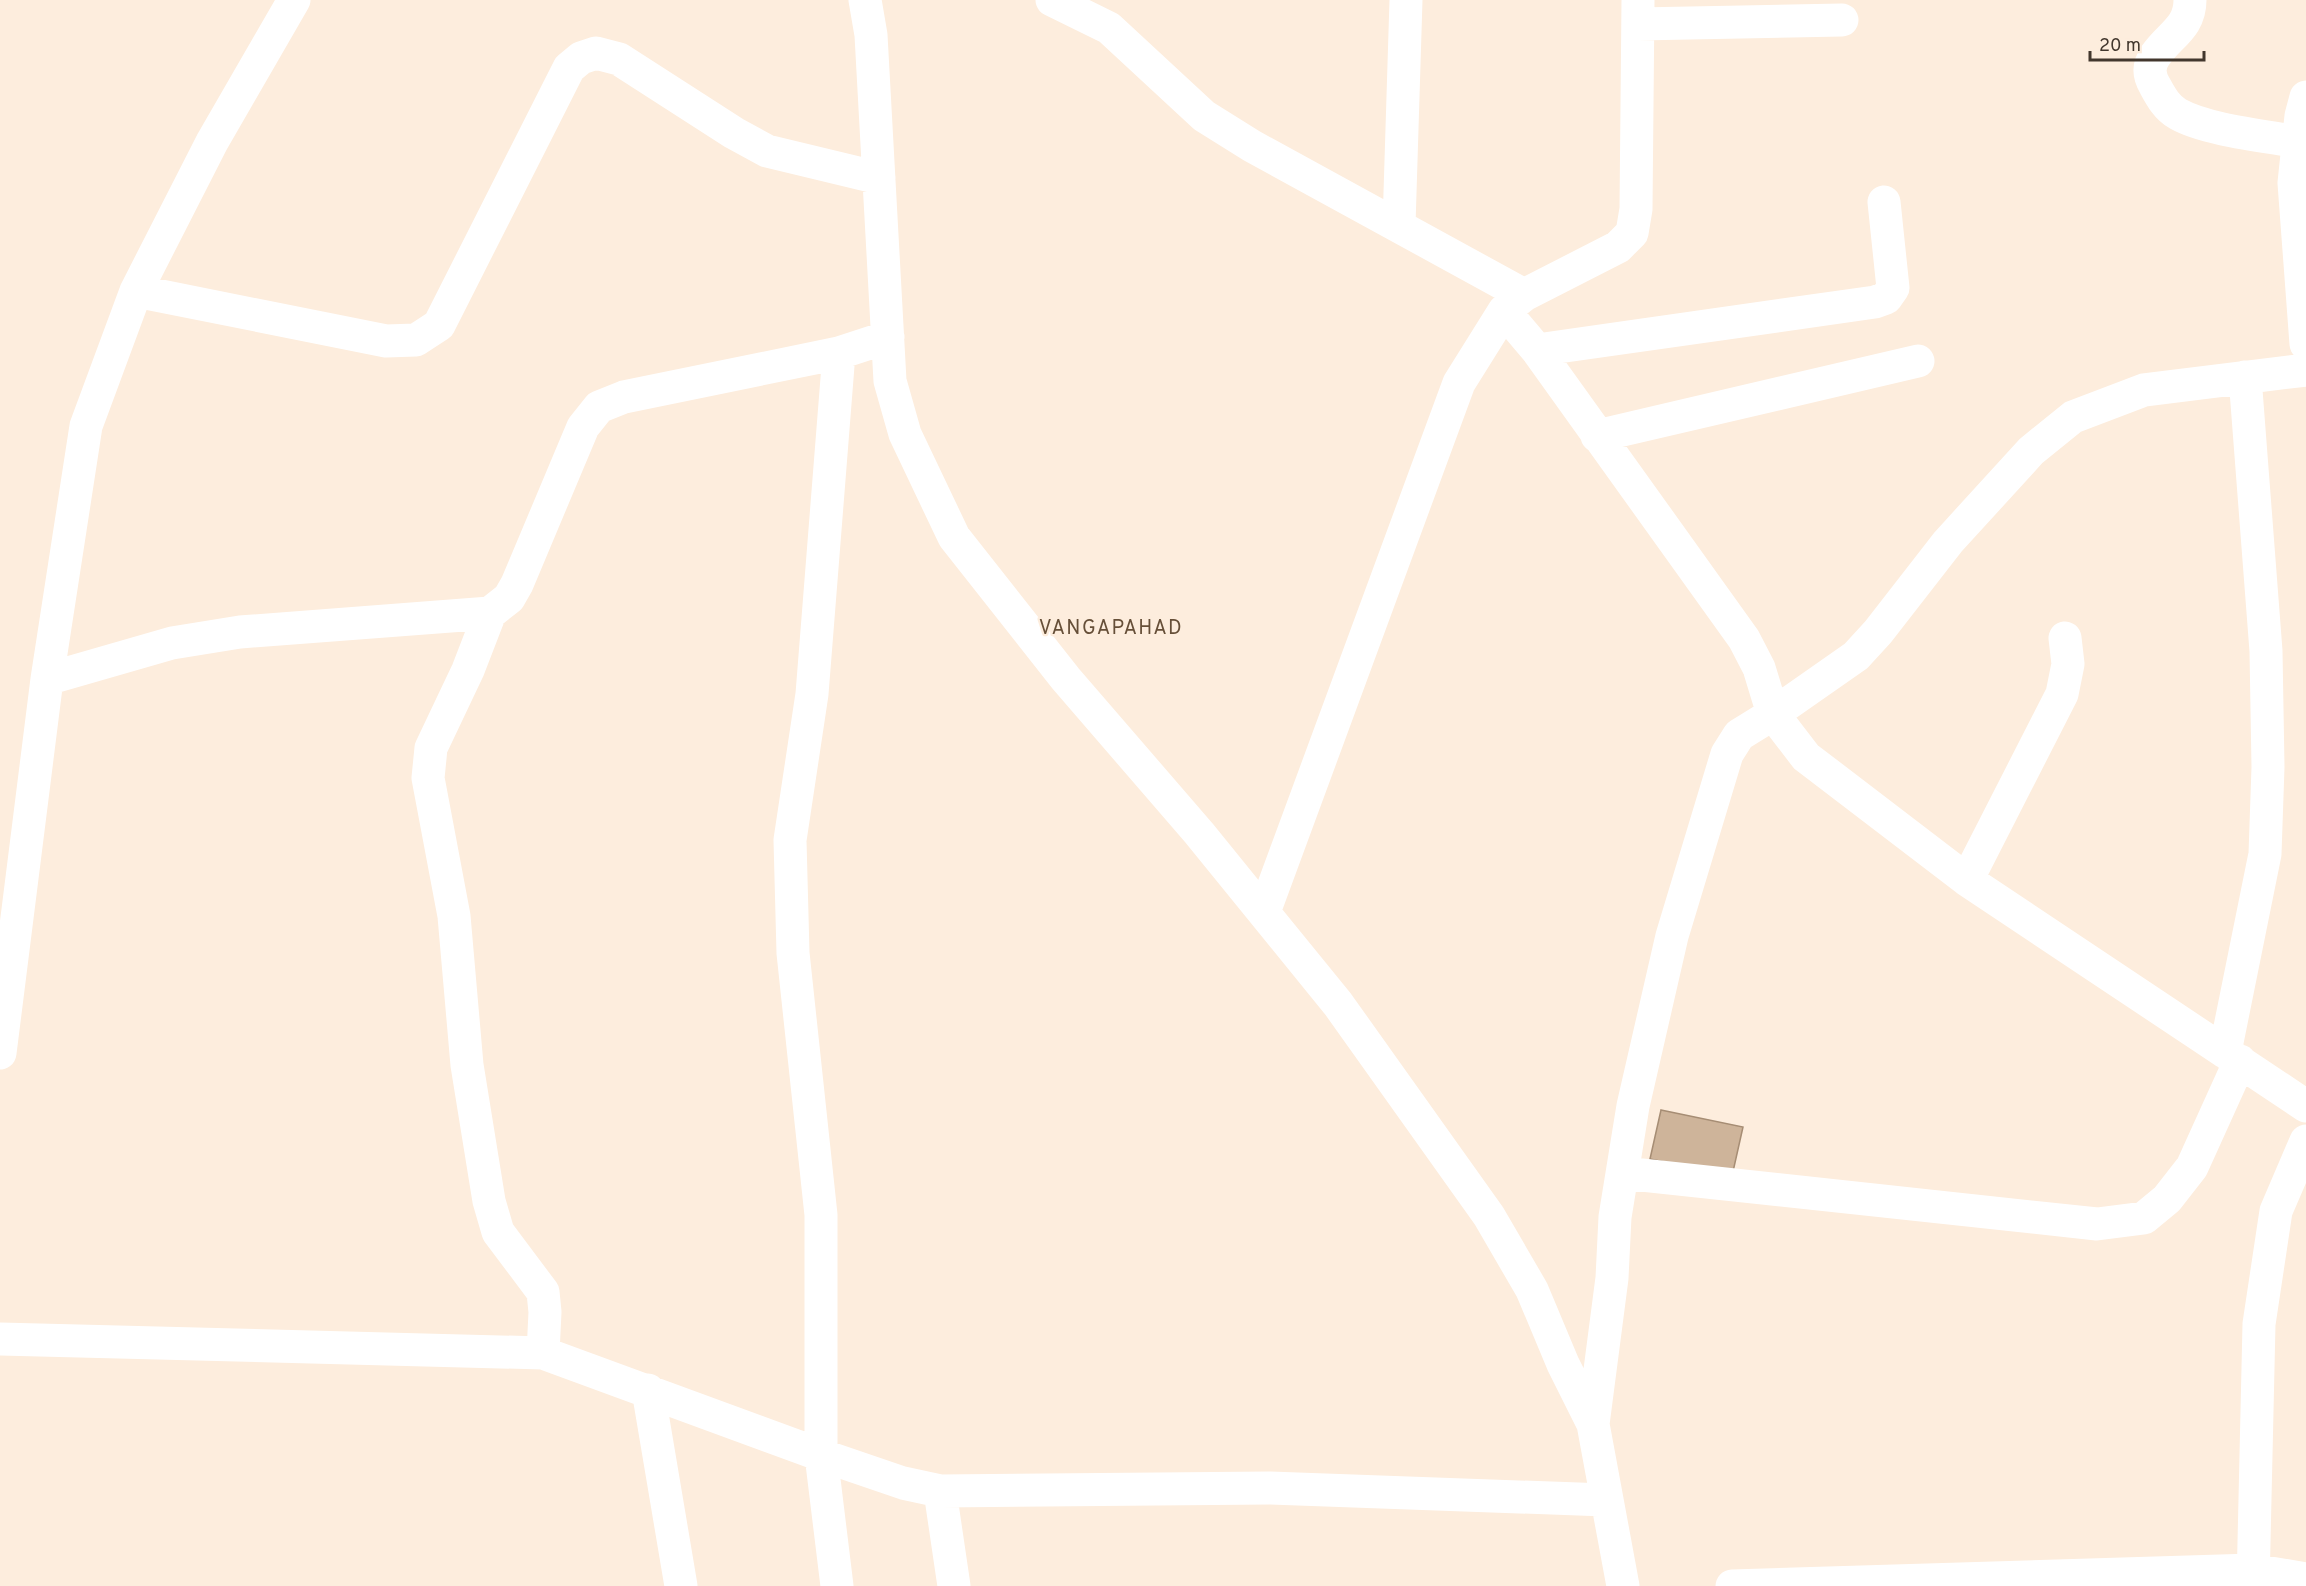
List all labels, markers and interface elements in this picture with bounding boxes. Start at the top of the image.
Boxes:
scale bar [2090,24,2204,62]
text: 20 m [2099,35,2141,58]
district label: VANGAPAHAD [1039,616,1183,642]

